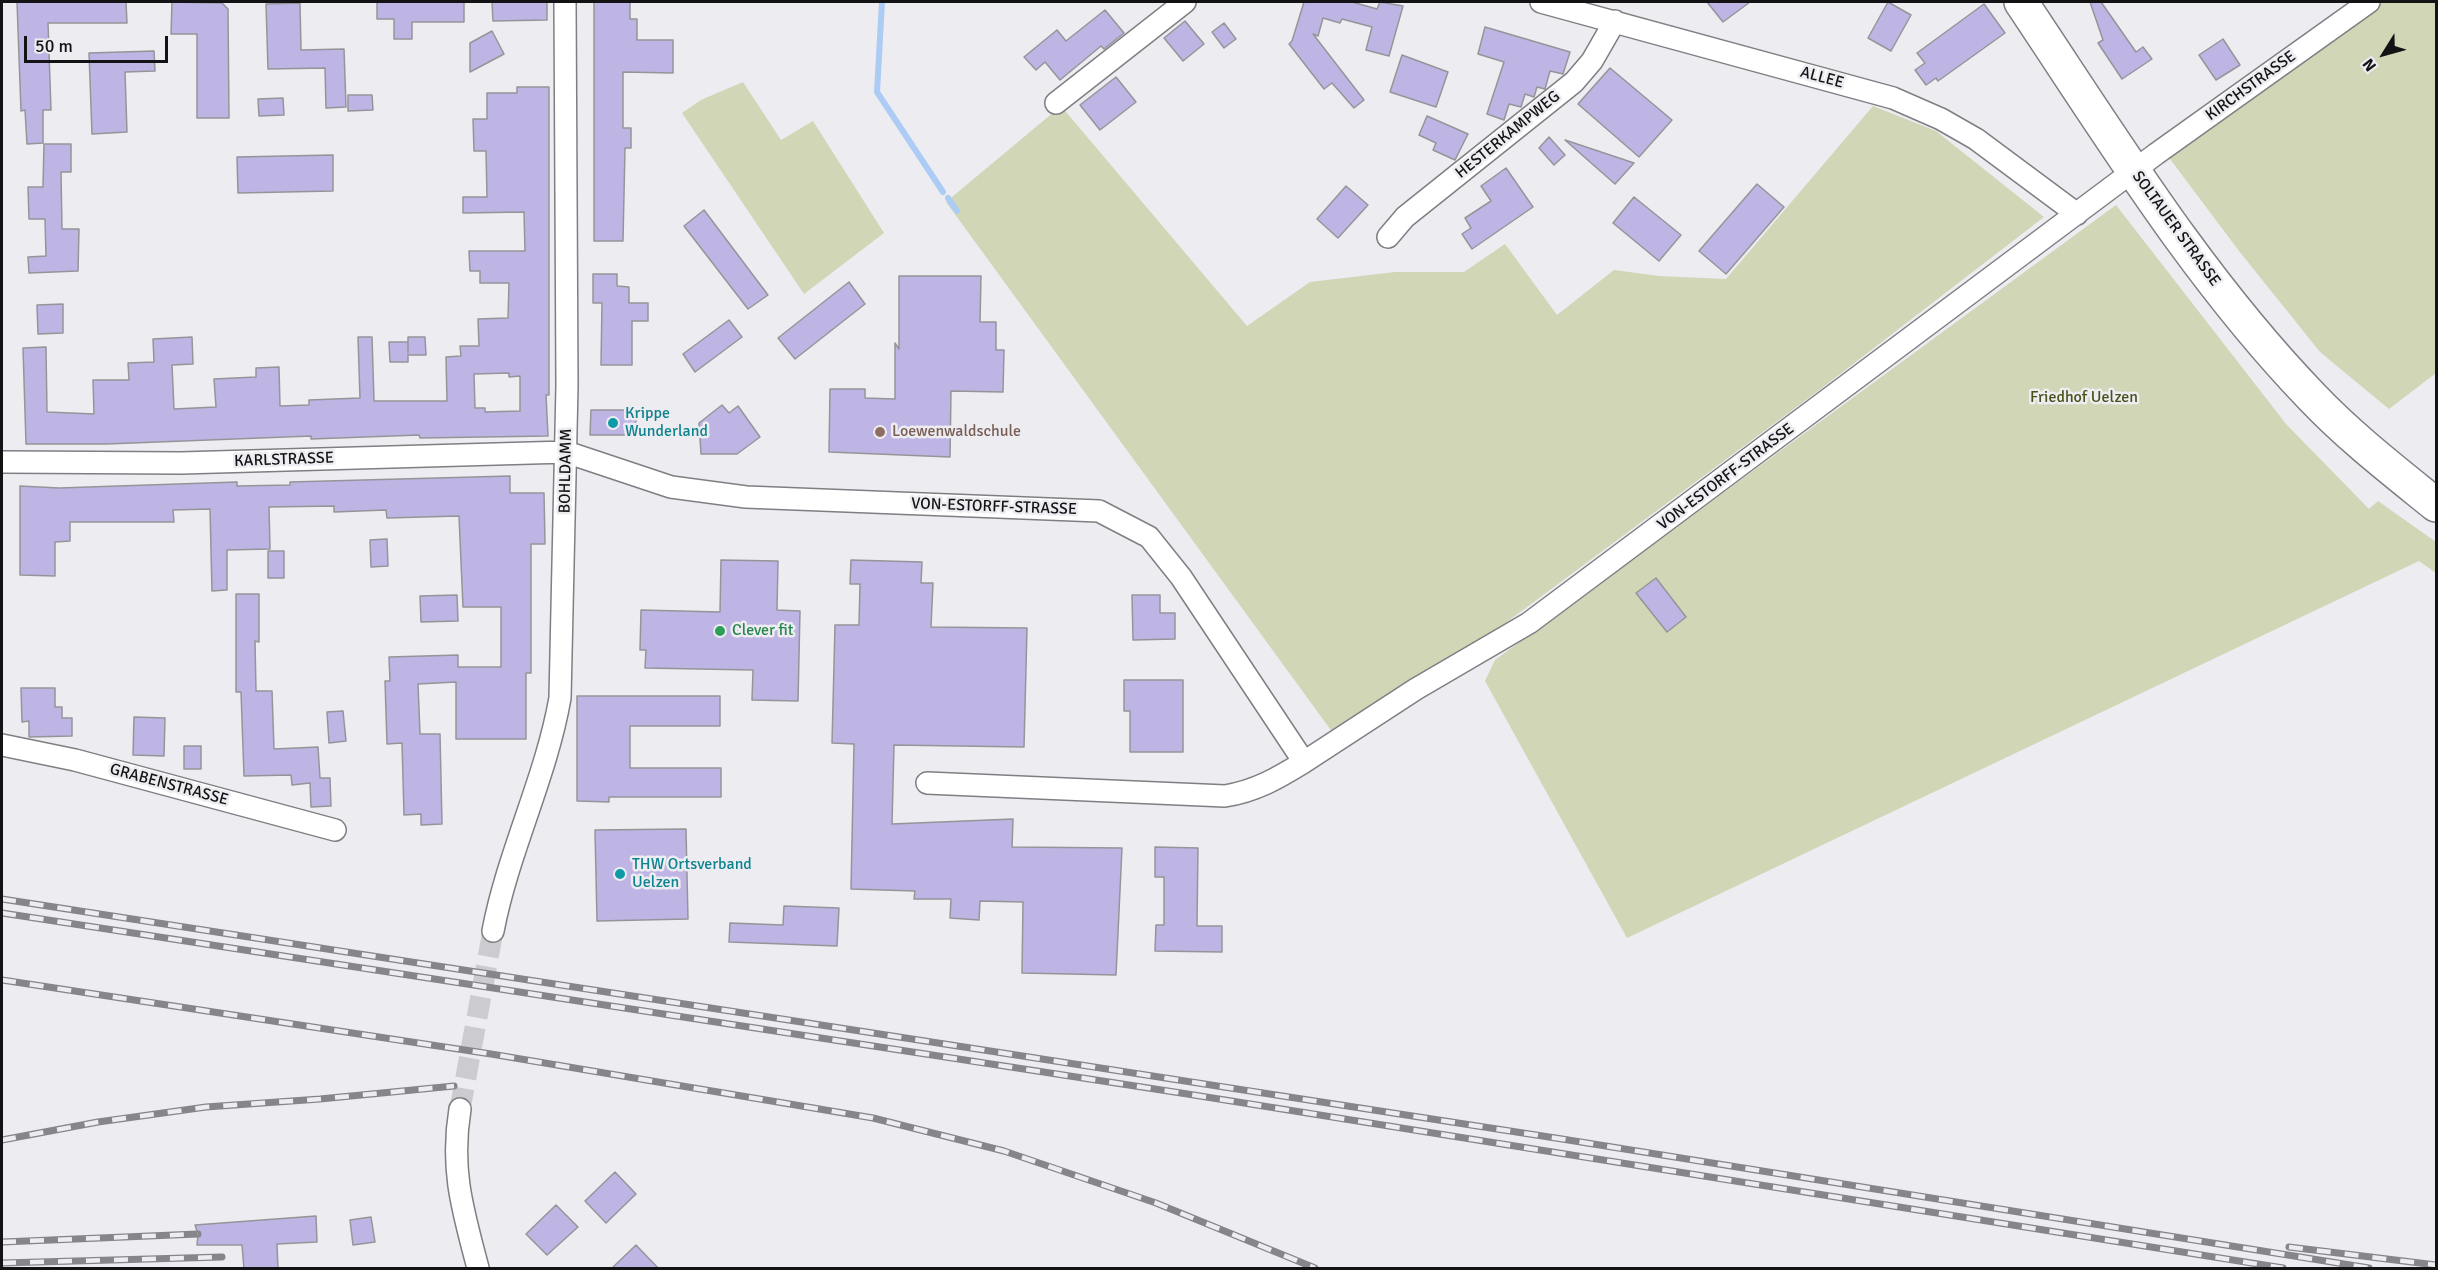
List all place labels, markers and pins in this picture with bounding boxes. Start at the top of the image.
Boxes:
place label: Krippe Wunderland [625,404,708,442]
marker: Krippe Wunderland [606,416,620,430]
place label: Loewenwaldschule [892,422,1021,442]
marker: Loewenwaldschule [873,425,887,439]
place label: Clever fit [732,621,793,641]
marker: Clever fit [713,624,727,638]
place label: THW Ortsverband Uelzen [632,855,752,893]
marker: THW Ortsverband Uelzen [613,867,627,881]

